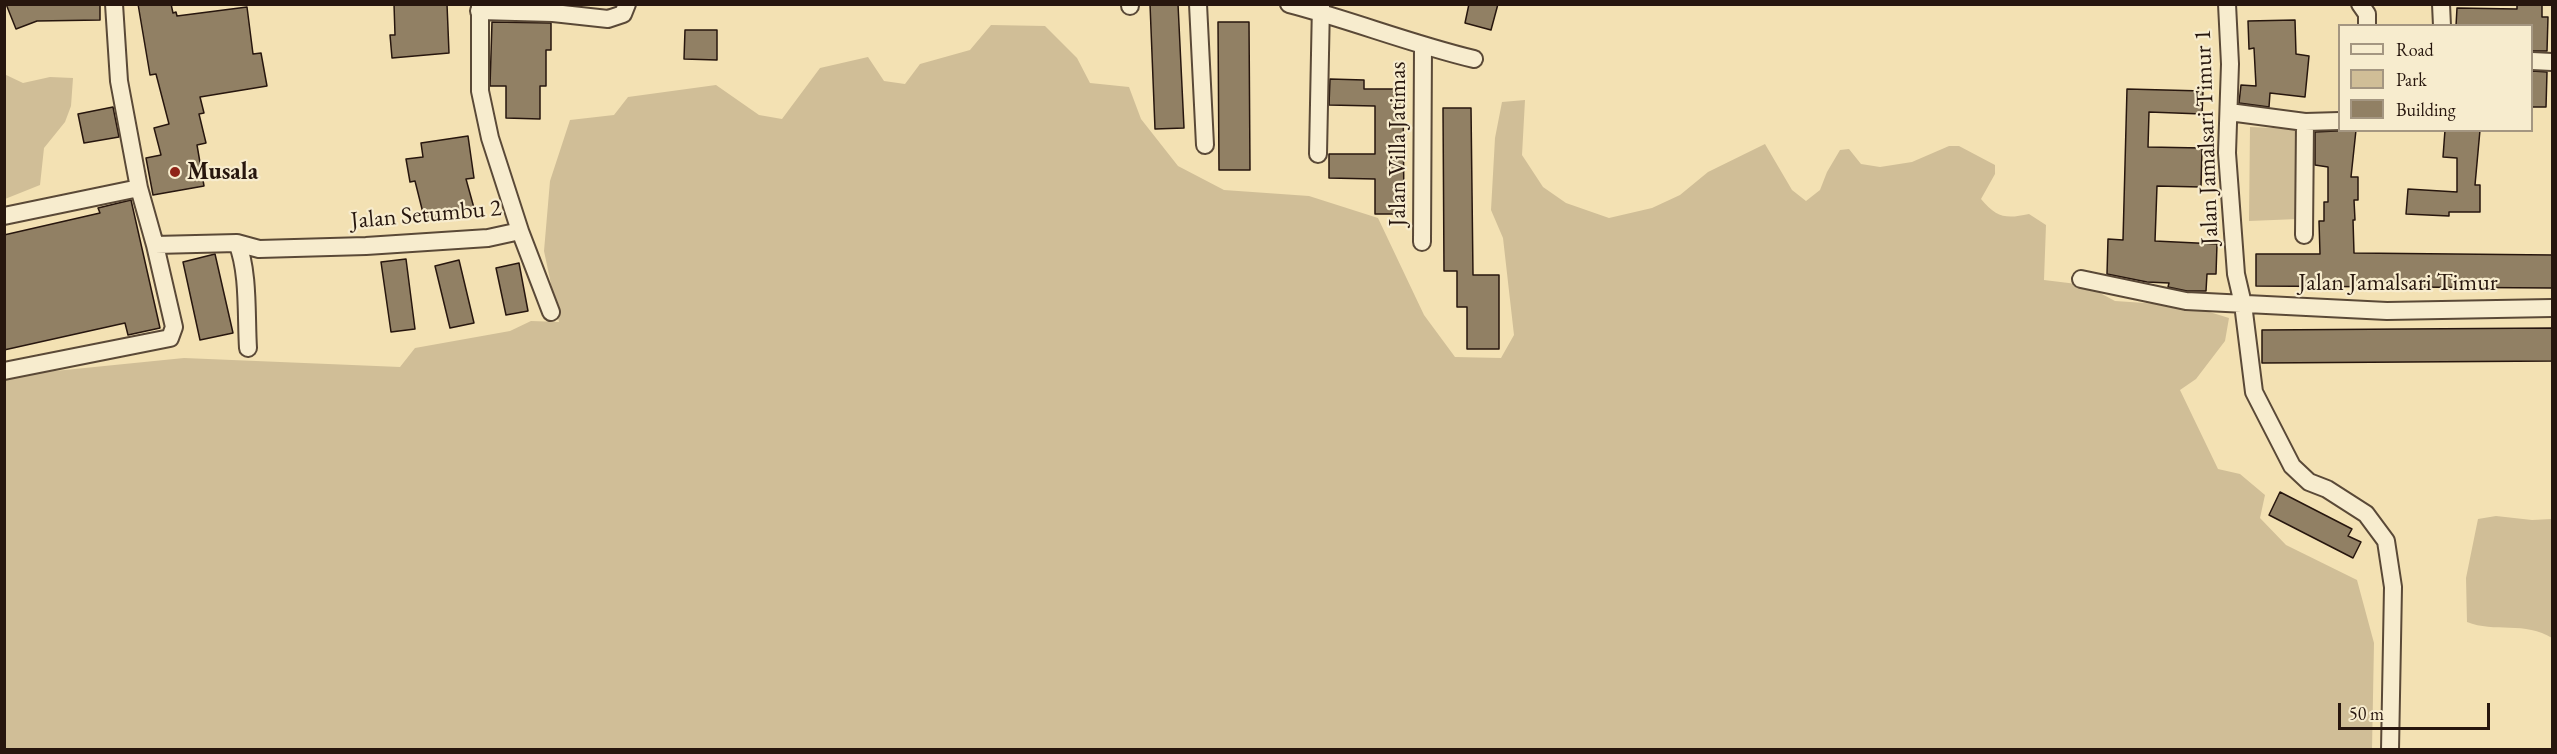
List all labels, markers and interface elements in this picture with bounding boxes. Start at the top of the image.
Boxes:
legend [2338,24,2533,132]
street label: Jalan Jamalsari Timur 1 [2189,29,2225,245]
text: Road [2396,38,2434,61]
street label: Jalan Villa Jatimas [1384,61,1412,227]
text: Park [2396,68,2427,91]
text: Building [2396,98,2456,121]
place label: Musala [187,158,258,186]
marker: Musala [168,165,182,179]
street label: Jalan Setumbu 2 [349,194,503,236]
street label: Jalan Jamalsari Timur [2298,269,2498,297]
scale bar [2341,691,2492,729]
text: 50 m [2349,702,2384,725]

